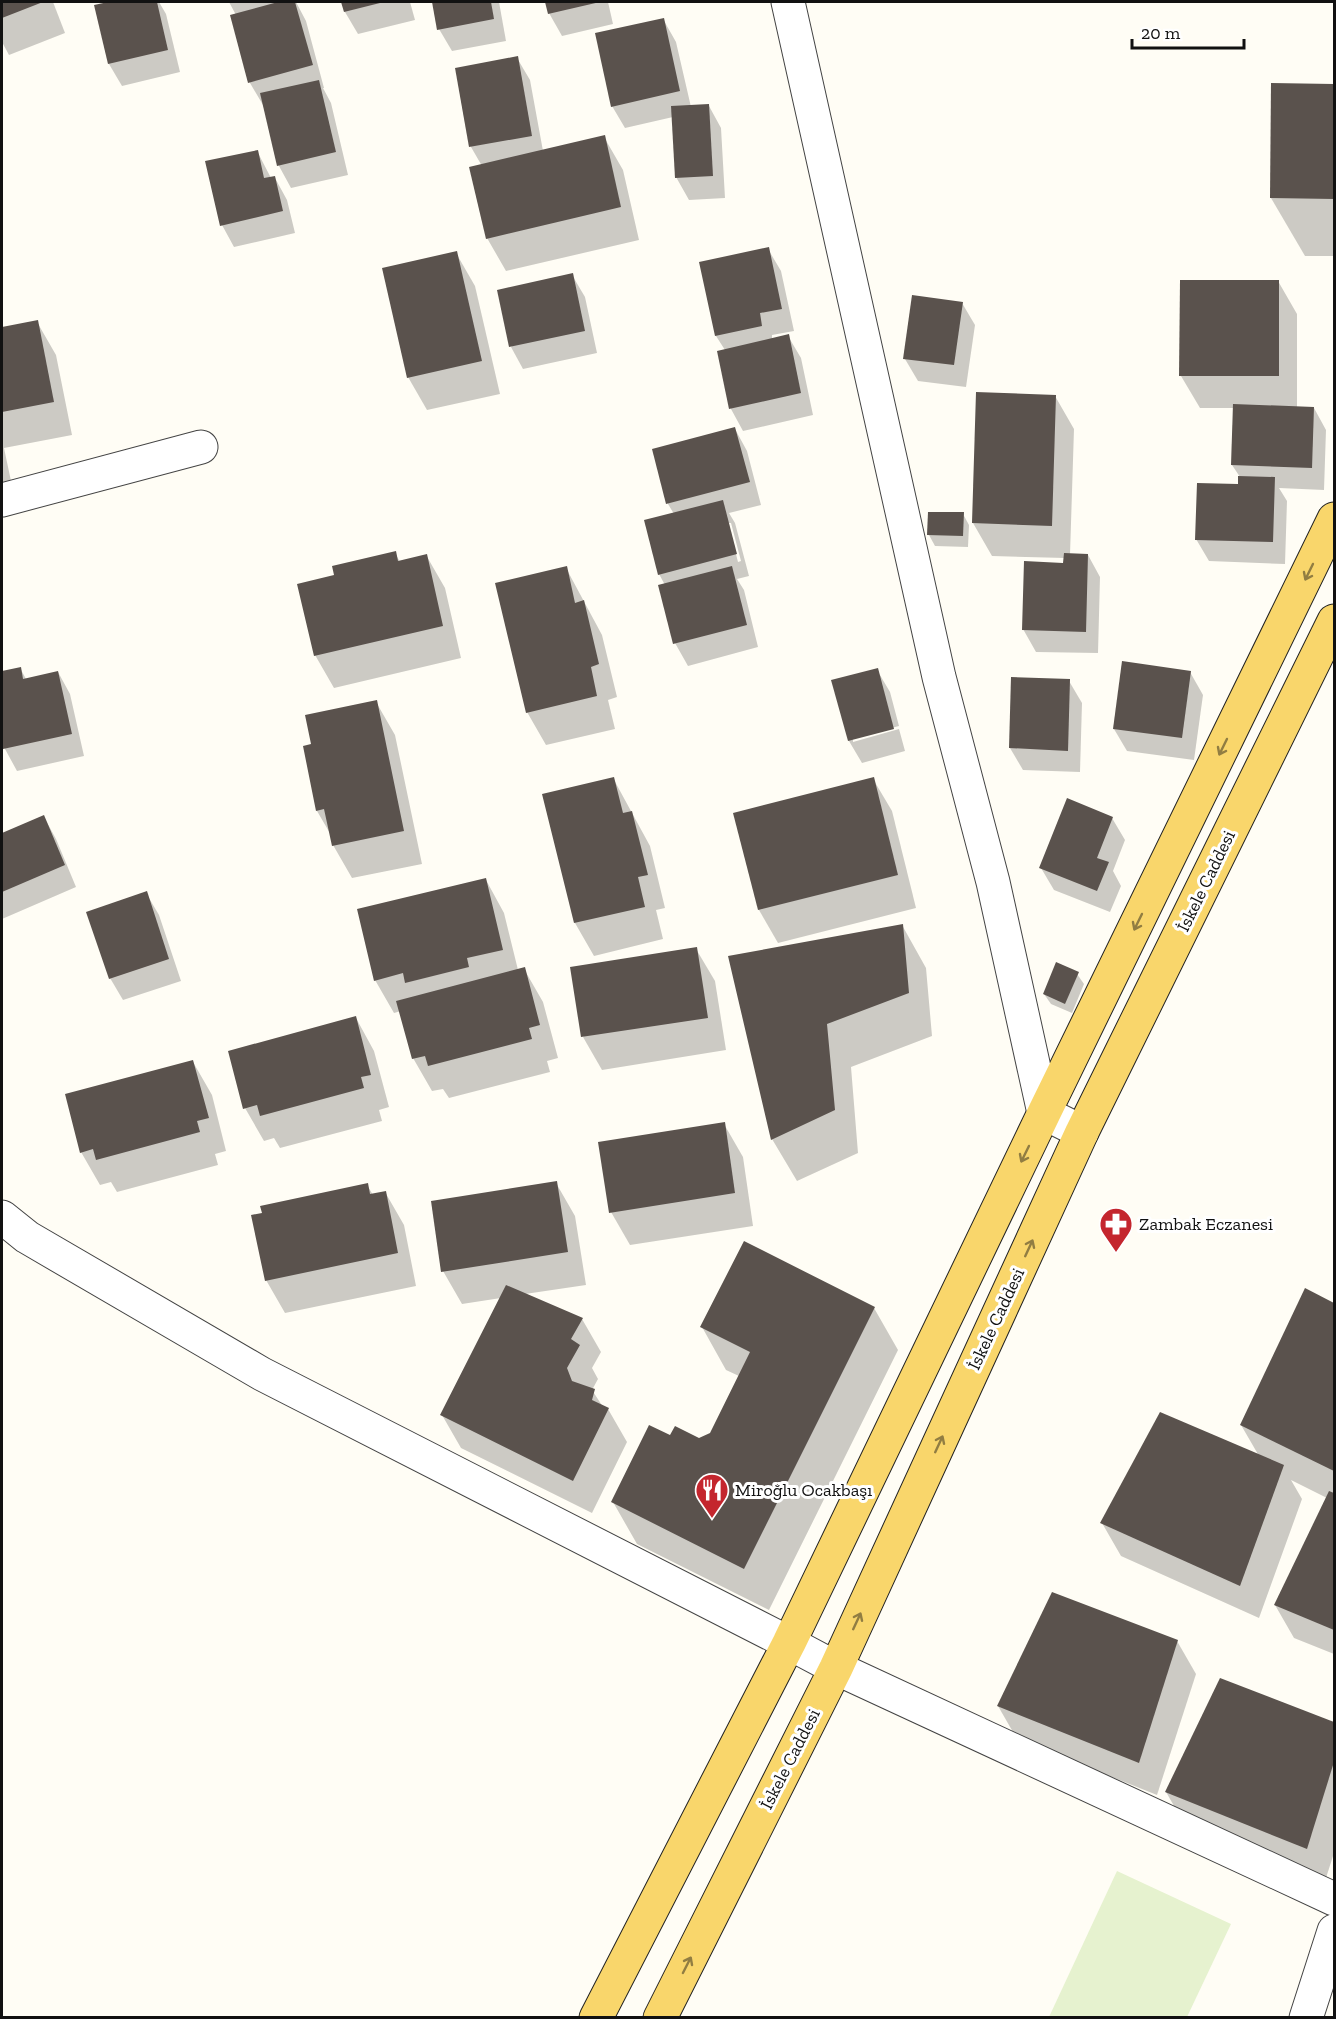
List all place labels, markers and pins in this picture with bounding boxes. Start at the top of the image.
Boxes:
pharmacy icon: Zambak Eczanesi [1098,1206,1134,1253]
place label: Zambak Eczanesi [1139,1213,1273,1235]
restaurant icon: Miroğlu Ocakbaşı [694,1472,730,1519]
place label: Miroğlu Ocakbaşı [735,1479,872,1501]

